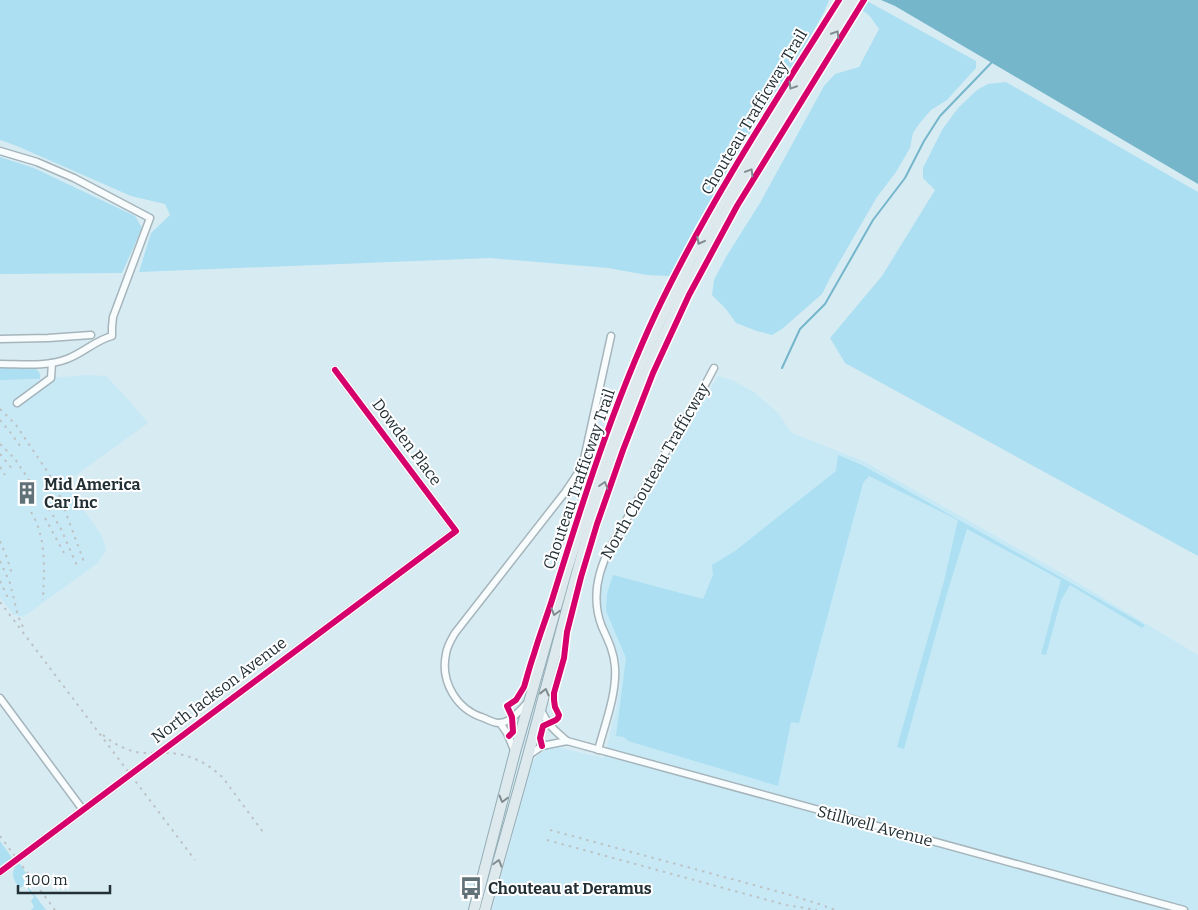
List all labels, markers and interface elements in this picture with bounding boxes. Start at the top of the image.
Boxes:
street label: Chouteau Trafficway Trail [697,25,811,198]
one-way arrow [829,30,839,39]
one-way arrow [789,80,799,89]
one-way arrow [744,169,754,178]
one-way arrow [697,235,707,244]
street label: North Chouteau Trafficway [597,379,714,562]
street label: Chouteau Trafficway Trail [539,386,619,572]
street label: Dowden Place [368,395,446,489]
place label: Mid America Car Inc [44,475,140,512]
building icon: Mid America Car Inc [14,480,40,506]
one-way arrow [598,481,608,490]
one-way arrow [551,608,561,616]
street label: North Jackson Avenue [148,633,290,747]
one-way arrow [539,687,550,696]
one-way arrow [498,795,509,803]
street label: Stillwell Avenue [815,801,935,851]
one-way arrow [492,859,503,867]
scale bar [18,862,110,894]
text: 100 m [25,871,68,889]
bus stop icon: Chouteau at Deramus [458,875,484,901]
place label: Chouteau at Deramus [488,879,652,898]

